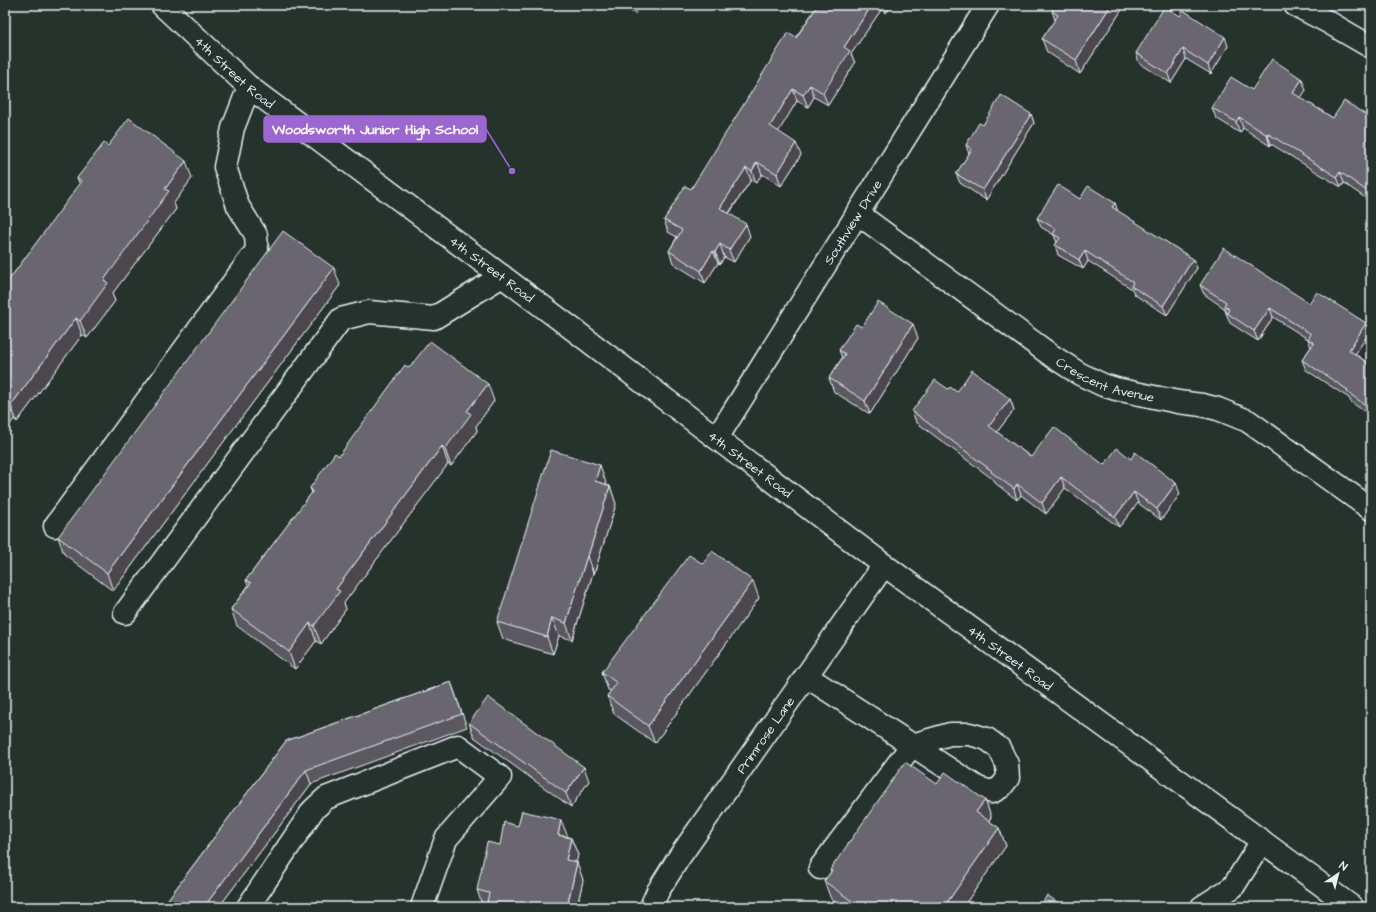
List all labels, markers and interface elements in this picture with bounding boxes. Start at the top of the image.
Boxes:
street label: 4th Street Road [190,32,278,113]
callout: Woodsworth Junior High School [264,116,486,142]
text: Woodsworth Junior High School [271,120,479,141]
street label: Southview Drive [820,177,886,268]
street label: 4th Street Road [446,232,538,307]
street label: Crescent Avenue [1052,353,1156,407]
street label: 4th Street Road [704,427,796,503]
street label: 4th Street Road [964,621,1056,696]
street label: Primrose Lane [733,693,799,777]
north arrow [1318,854,1358,894]
text: N [1336,858,1351,874]

